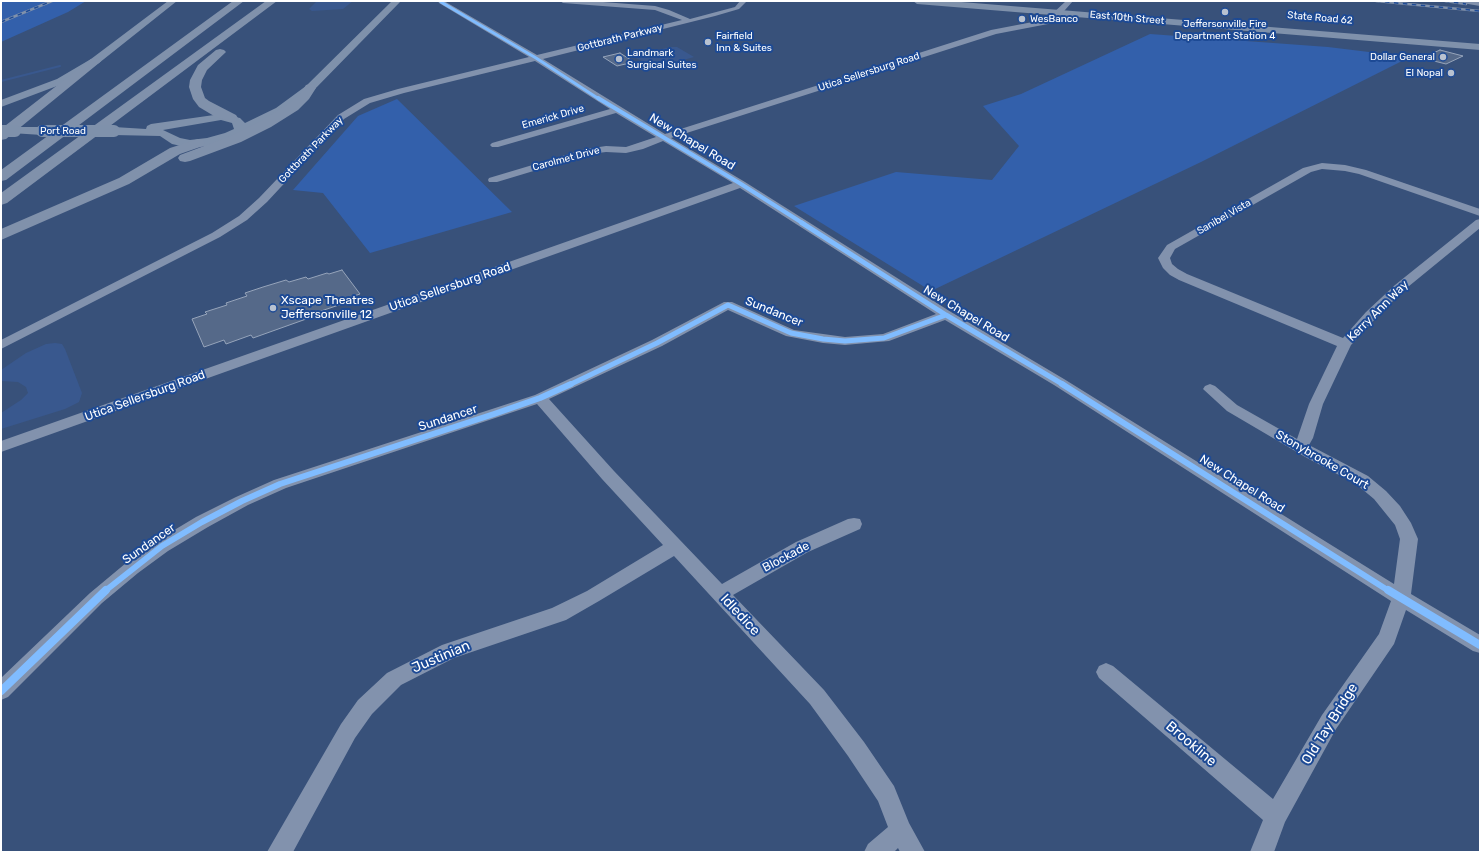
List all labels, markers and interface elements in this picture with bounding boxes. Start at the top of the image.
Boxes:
marker: Jeffersonville Fire Department Station 4 [1220,7,1230,17]
street label: East 10th Street [1089,9,1165,27]
street label: State Road 62 [1287,9,1353,27]
place label: WesBanco [1030,13,1078,25]
marker: WesBanco [1017,14,1027,24]
place label: Jeffersonville Fire Department Station 4 [1175,18,1275,42]
street label: Gottbrath Parkway [576,22,664,54]
place label: Fairfield Inn & Suites [716,30,772,54]
marker: Fairfield Inn & Suites [703,37,713,47]
place label: Landmark Surgical Suites [627,47,697,70]
street label: Utica Sellersburg Road [817,50,921,94]
place label: Dollar General [1370,51,1435,63]
marker: Dollar General [1438,52,1448,62]
marker: Landmark Surgical Suites [614,54,624,64]
place label: El Nopal [1405,67,1443,79]
marker: El Nopal [1446,68,1456,78]
street label: Emerick Drive [521,102,585,132]
street label: New Chapel Road [646,111,738,173]
street label: Gottbrath Parkway [276,114,346,186]
street label: Port Road [40,125,86,137]
street label: Carolmet Drive [531,144,601,174]
street label: Sanibel Vista [1195,197,1253,237]
street label: Utica Sellersburg Road [388,260,512,314]
street label: Kerry Ann Way [1345,278,1411,344]
street label: New Chapel Road [920,283,1012,345]
place label: Xscape Theatres Jeffersonville 12 [281,294,374,322]
street label: Sundancer [743,294,805,330]
marker: Xscape Theatres Jeffersonville 12 [268,303,278,313]
street label: Utica Sellersburg Road [83,368,207,424]
street label: Sundancer [417,402,479,434]
street label: Stonybrooke Court [1273,428,1371,492]
street label: New Chapel Road [1197,452,1287,516]
street label: Sundancer [120,521,178,567]
street label: Blockade [760,539,812,575]
street label: Idledice [717,591,763,639]
street label: Justinian [409,637,473,677]
street label: Old Tay Bridge [1298,680,1362,768]
street label: Brookline [1162,718,1220,770]

